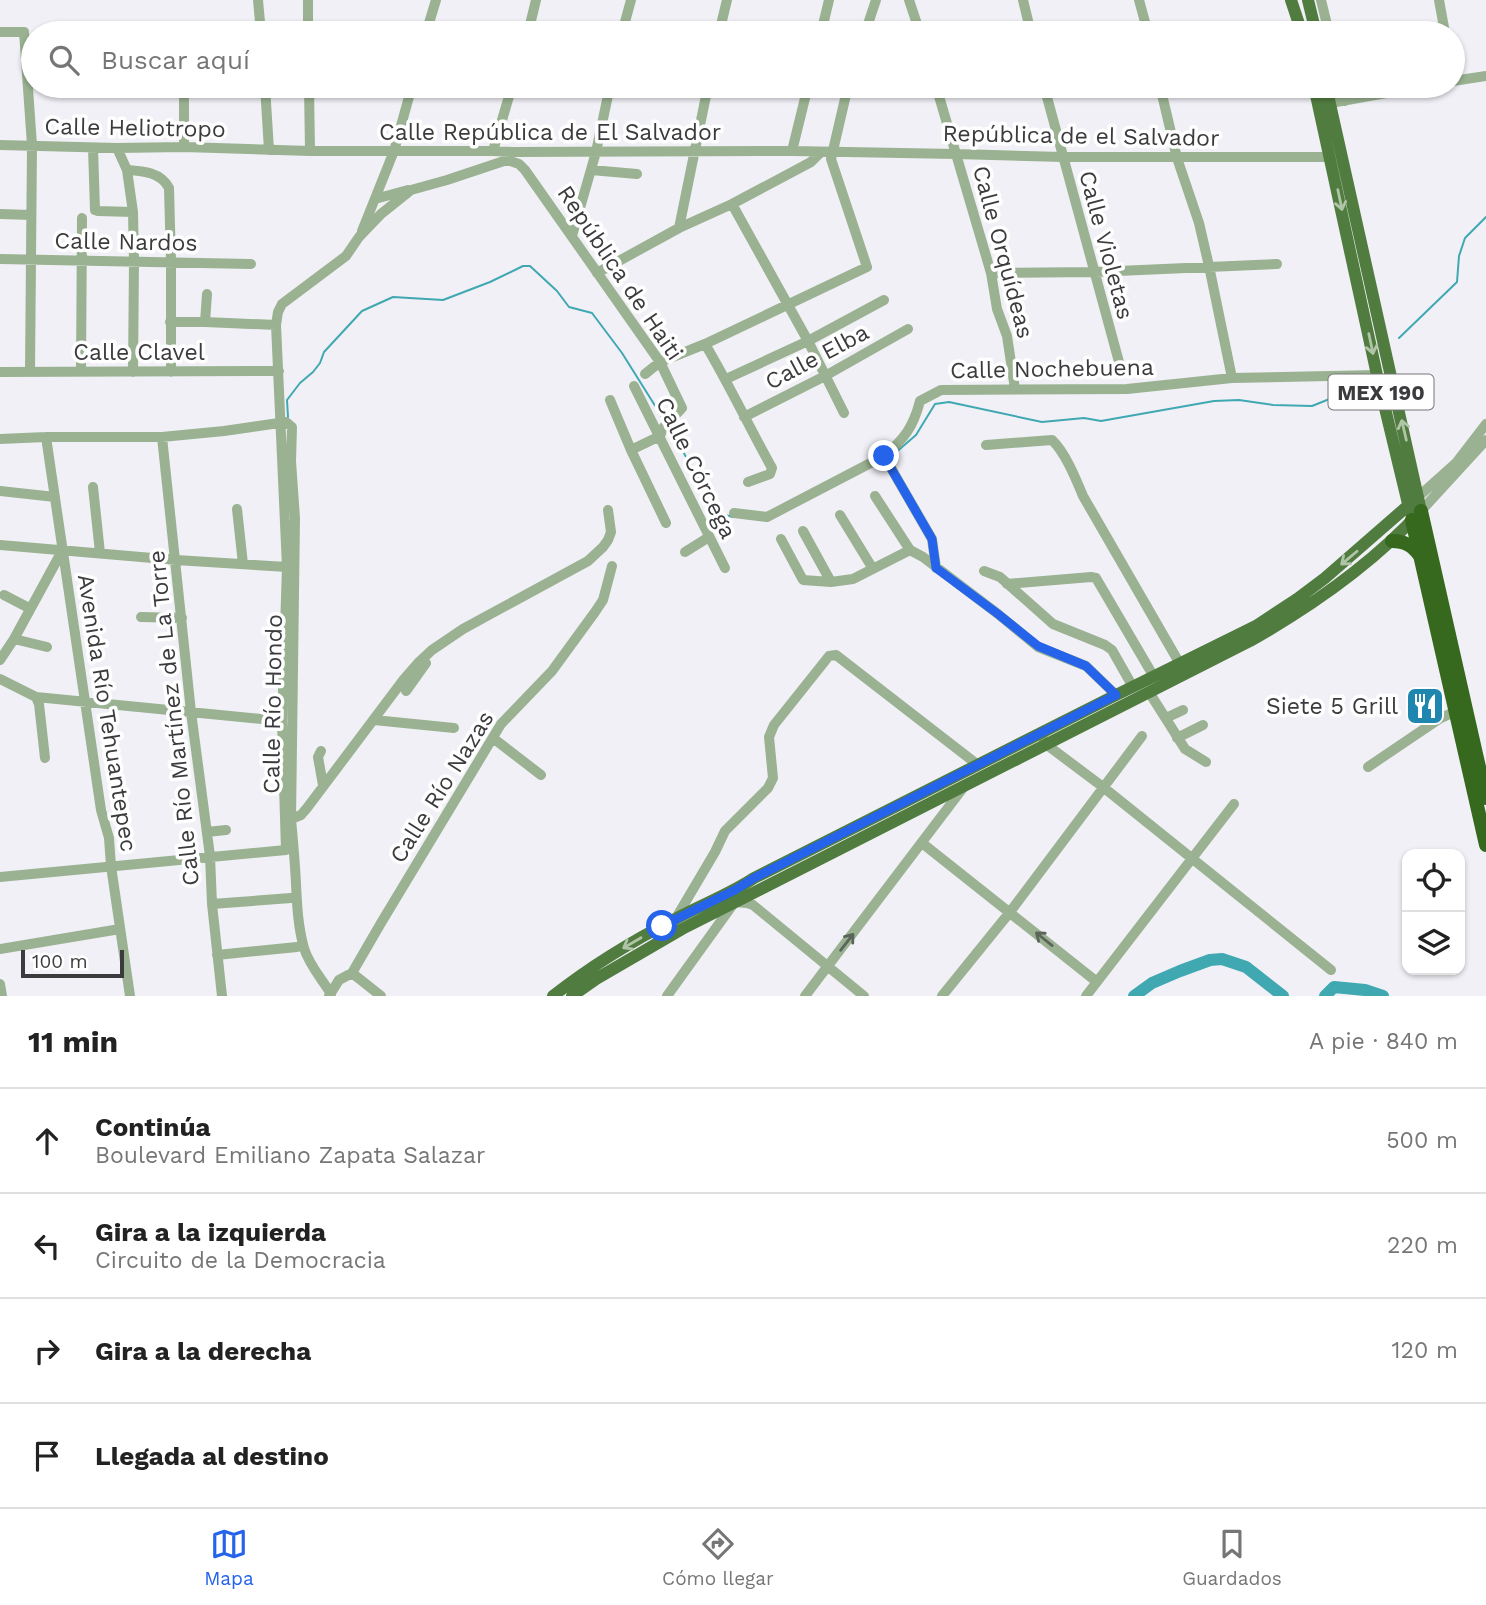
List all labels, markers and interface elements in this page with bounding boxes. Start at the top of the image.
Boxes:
search box [21,21,1465,98]
icon: search [45,41,83,79]
text: Buscar aquí [101,45,250,75]
street label: Calle Heliotropo [44,113,226,143]
street label: Calle República de El Salvador [379,119,721,146]
street label: República de el Salvador [942,120,1220,152]
street label: Calle Orquídeas [967,163,1039,341]
street label: Calle Violetas [1073,168,1139,322]
street label: República de Haiti [552,181,688,365]
one-way arrow [1333,188,1347,211]
street label: Calle Nardos [54,227,198,257]
street label: Calle Elba [761,319,873,395]
one-way arrow [1364,332,1378,355]
street label: Calle Clavel [73,339,205,366]
street label: Calle Nochebuena [950,354,1154,384]
road number: MEX 190 [1328,374,1434,410]
street label: Calle Córcega [650,393,742,543]
one-way arrow [1397,419,1410,442]
route end [868,440,899,471]
street label: Calle Río Martínez de La Torre [143,549,205,887]
one-way arrow [1340,550,1358,566]
street label: Avenida Río Tehuantepec [72,572,142,854]
street label: Calle Río Hondo [258,614,288,794]
restaurant icon: Siete 5 Grill [1404,685,1446,727]
place label: Siete 5 Grill [1266,693,1398,720]
street label: Calle Río Nazas [384,706,500,868]
map controls [1402,849,1465,975]
button: locate [1402,849,1465,912]
route start [646,910,677,941]
button: layers [1402,912,1465,975]
one-way arrow [1036,932,1054,947]
one-way arrow [839,933,854,952]
one-way arrow [622,936,642,950]
scale bar [21,947,124,979]
text: 100 m [32,950,88,973]
text: 11 min [28,1024,118,1059]
text: A pie · 840 m [1309,1028,1458,1055]
text: Continúa [95,1112,211,1142]
icon: ahead [28,1122,66,1160]
text: 500 m [1386,1127,1458,1154]
text: Boulevard Emiliano Zapata Salazar [95,1142,485,1169]
text: Gira a la izquierda [95,1217,326,1247]
icon: left [28,1227,66,1265]
text: 220 m [1387,1232,1458,1259]
text: Circuito de la Democracia [95,1247,386,1274]
icon: right [28,1332,66,1370]
text: Gira a la derecha [95,1336,311,1366]
text: 120 m [1392,1337,1458,1364]
icon: arrive [28,1437,66,1475]
text: Llegada al destino [95,1441,329,1471]
tab: Mapa [204,1525,254,1590]
tab: Cómo llegar [662,1525,774,1590]
tab: Guardados [1182,1525,1282,1590]

